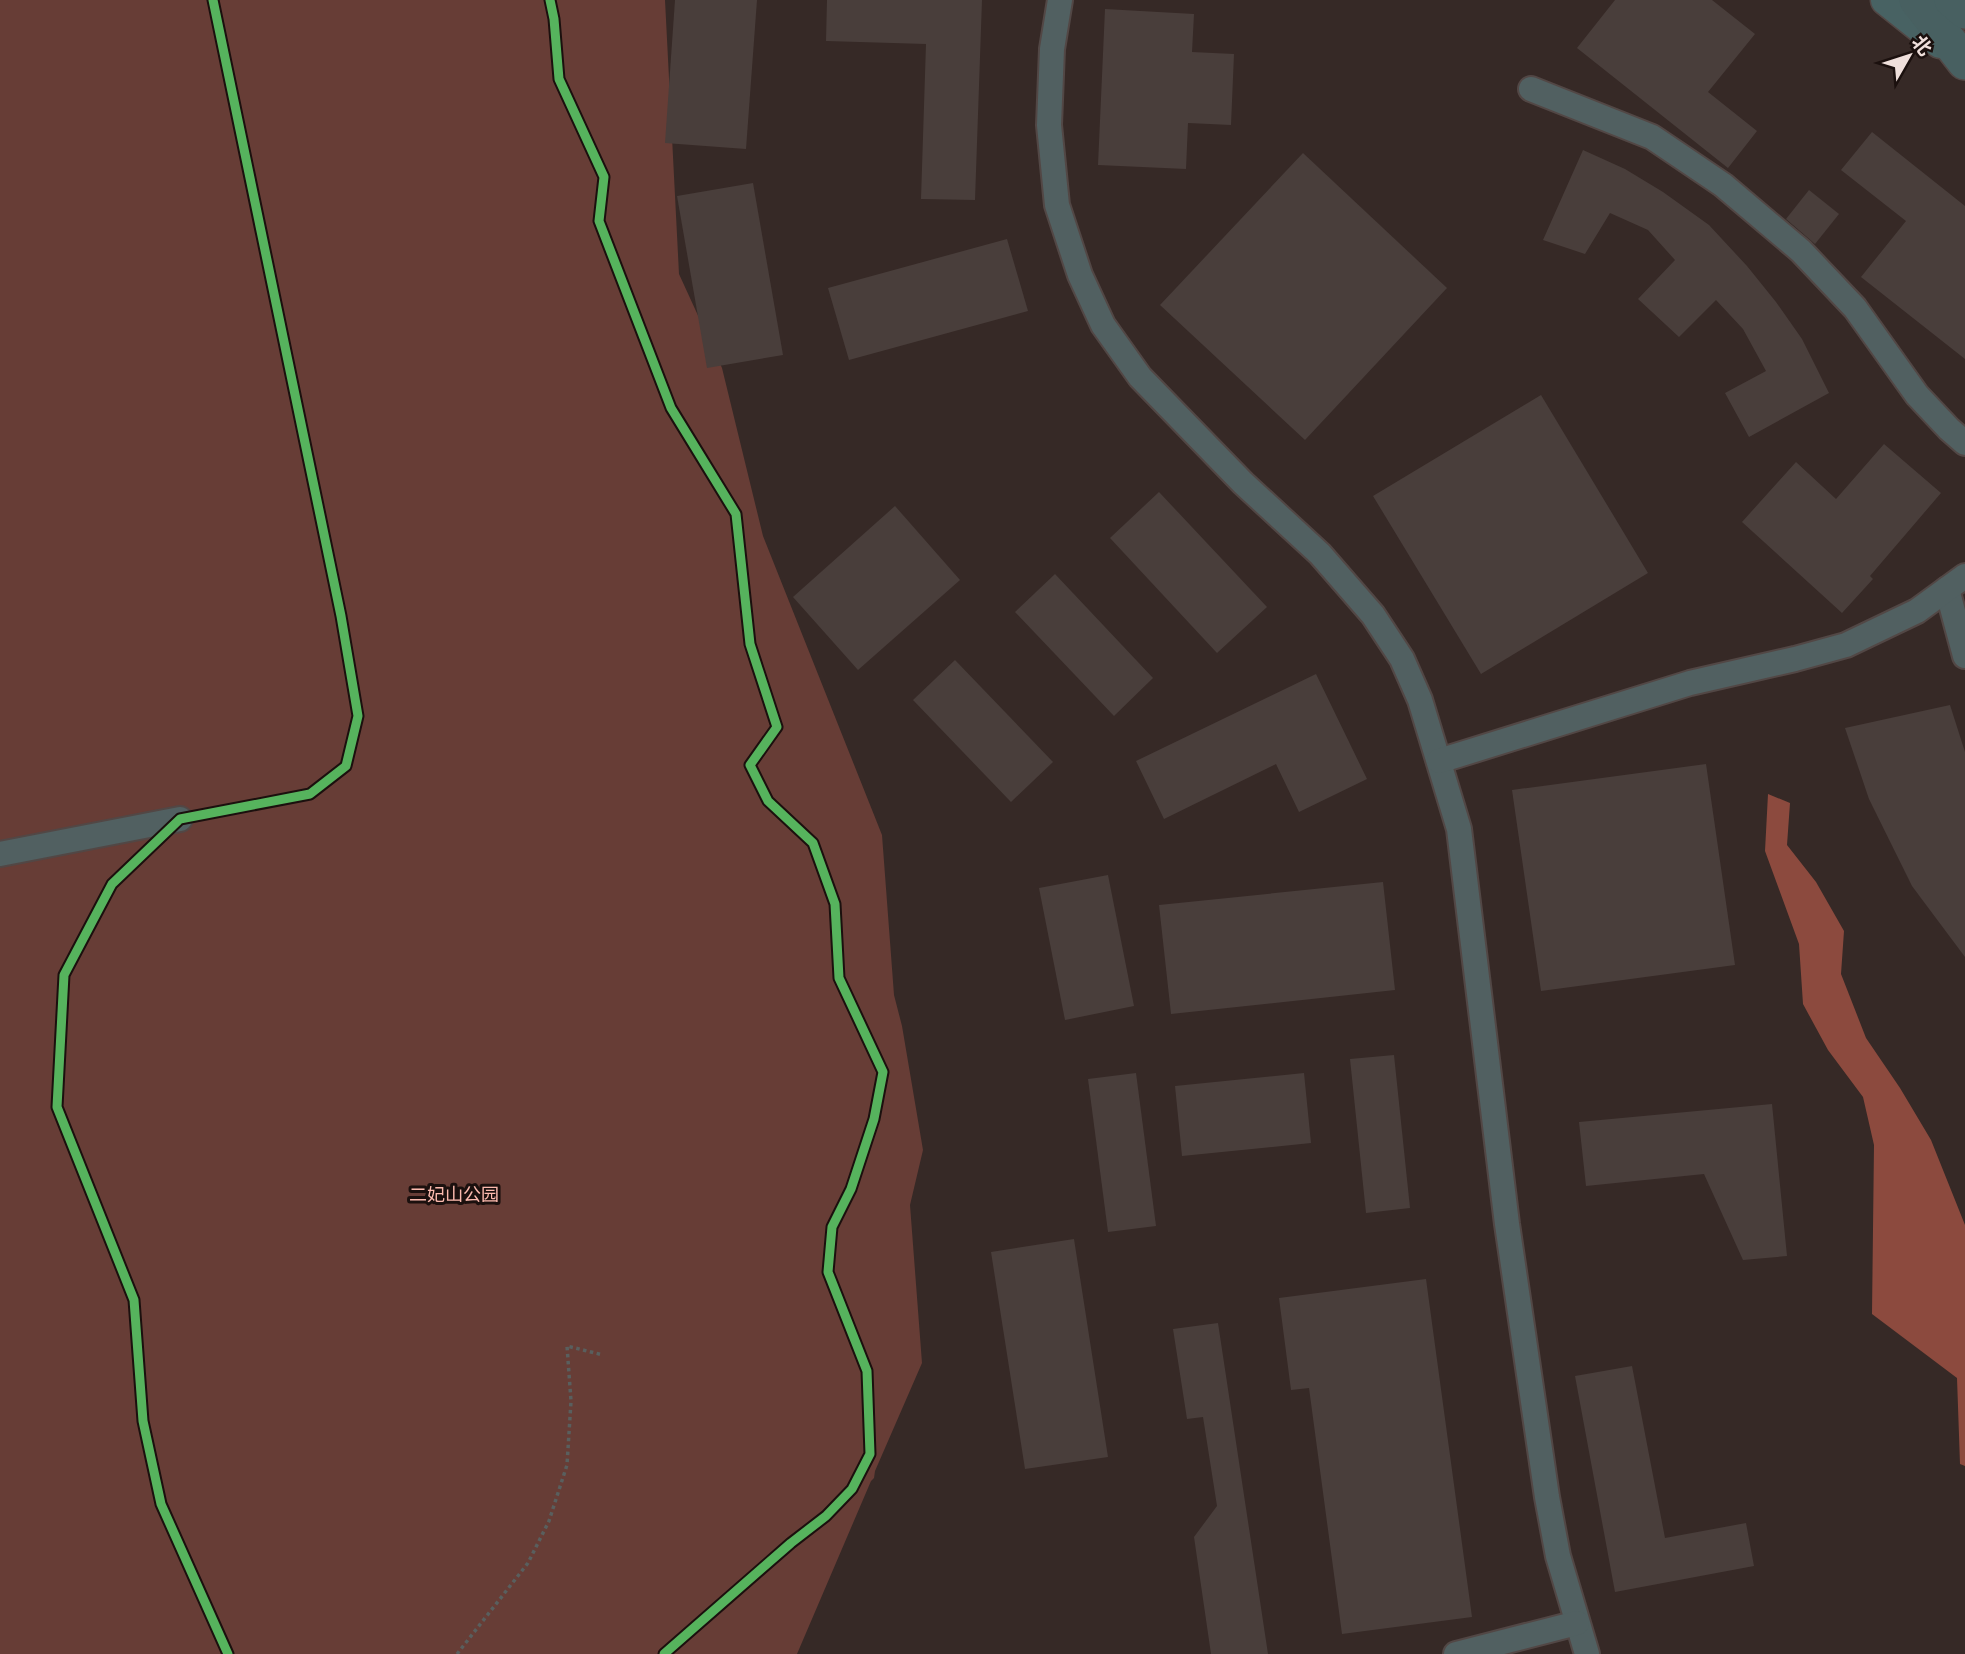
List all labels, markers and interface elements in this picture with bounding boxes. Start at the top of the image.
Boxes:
north arrow [1874,21,1944,91]
text: 北 [1907,31,1937,60]
park label: 二妃山公园 [409,1184,499,1206]

